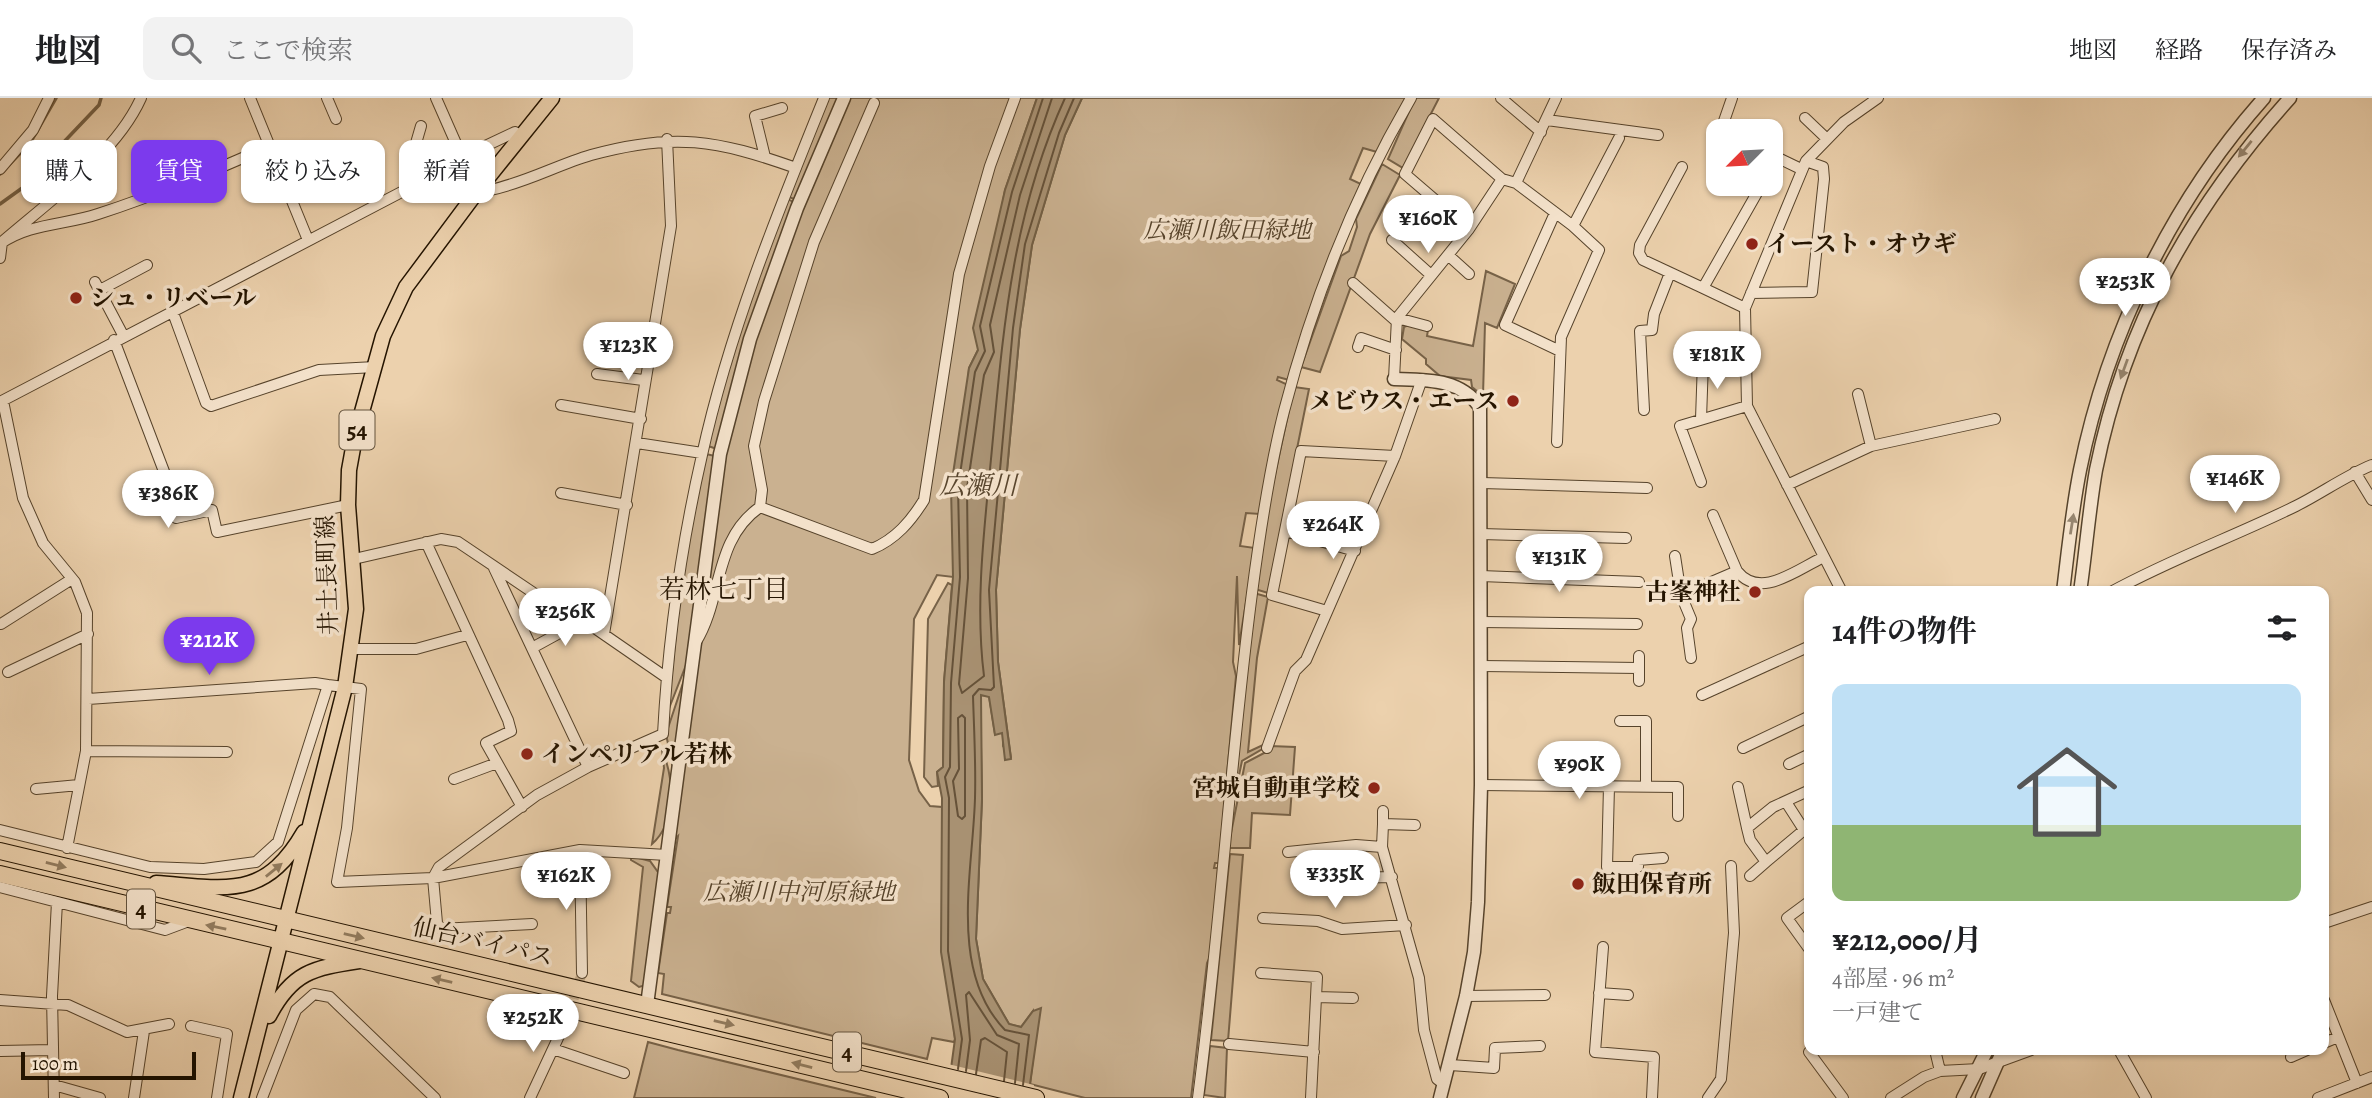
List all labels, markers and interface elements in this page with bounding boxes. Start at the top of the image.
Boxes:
search box [143,17,633,80]
text: 地図 [35,28,101,73]
icon: search [167,29,205,67]
text: ここで検索 [223,33,353,68]
text: 地図 [2069,34,2117,66]
text: 経路 [2155,34,2203,66]
text: 保存済み [2241,34,2337,66]
north arrow [1706,119,1783,196]
map controls [1706,119,1783,196]
chip: 購入 [21,140,117,203]
chip: 賃貸 [131,140,227,203]
chip: 絞り込み [241,140,385,203]
chip: 新着 [399,140,495,203]
one-way arrow [2238,141,2253,158]
pin: ¥160K [1379,195,1477,255]
text: ¥160K [1399,202,1457,233]
park label: 広瀬川飯田緑地 [1143,214,1314,246]
place label: イースト・オウギ [1766,228,1957,260]
marker: イースト・オウギ [1744,236,1760,252]
pin: ¥253K [2076,258,2174,318]
text: ¥253K [2095,265,2155,296]
place label: シュ・リベール [90,282,257,314]
marker: シュ・リベール [68,290,84,306]
pin: ¥123K [579,322,677,382]
text: ¥123K [599,329,657,360]
pin: ¥181K [1668,331,1766,391]
text: ¥181K [1689,338,1745,369]
one-way arrow [2118,358,2129,379]
place label: メビウス・エース [1309,385,1499,417]
marker: メビウス・エース [1505,393,1521,409]
road number: 54 [340,410,374,450]
pin: ¥146K [2186,456,2284,515]
text: ¥146K [2206,462,2264,493]
water label: 広瀬川 [939,468,1020,503]
pin: ¥386K [119,470,217,530]
text: ¥386K [138,477,198,508]
pin: ¥264K [1284,502,1382,561]
text: ¥264K [1303,508,1363,539]
one-way arrow [2067,513,2078,535]
street label: 井土長町線 [309,514,345,636]
pin: ¥131K [1510,534,1608,594]
text: ¥131K [1532,541,1586,572]
district label: 若林七丁目 [659,572,789,607]
place label: 古峯神社 [1645,576,1741,608]
marker: 古峯神社 [1747,584,1763,600]
pin: ¥256K [516,588,614,648]
text: ¥256K [535,595,595,626]
icon: filters [2263,609,2301,647]
text: 14件の物件 [1832,611,1977,651]
pin: ¥212K [160,618,258,677]
text: ¥212K [180,624,238,655]
icon: home [2004,729,2130,855]
place label: インペリアル若林 [541,738,732,770]
pin: ¥90K [1538,742,1620,801]
marker: インペリアル若林 [519,746,535,762]
text: ¥90K [1554,748,1604,779]
place label: 宮城自動車学校 [1192,772,1360,804]
marker: 宮城自動車学校 [1366,780,1382,796]
pin: ¥335K [1286,850,1384,910]
pin: ¥162K [517,852,615,912]
text: ¥335K [1306,857,1364,888]
text: ¥162K [537,859,595,890]
one-way arrow [46,860,68,871]
one-way arrow [266,863,283,878]
place label: 飯田保育所 [1592,868,1712,900]
park label: 広瀬川中河原緑地 [703,876,898,908]
marker: 飯田保育所 [1570,876,1586,892]
road number: 4 [127,890,155,929]
street label: 仙台バイパス [409,910,557,974]
text: ¥212,000/月 [1832,920,1982,960]
one-way arrow [205,921,227,932]
one-way arrow [343,930,365,941]
text: 4部屋 · 96 m² [1832,963,1954,994]
one-way arrow [431,974,453,985]
pin: ¥252K [484,995,582,1054]
text: 一戸建て [1832,997,1924,1028]
text: ¥252K [503,1001,563,1032]
one-way arrow [713,1018,735,1029]
road number: 4 [833,1032,861,1071]
scale bar [21,1049,196,1081]
text: 100 m [32,1051,78,1077]
one-way arrow [791,1059,813,1070]

